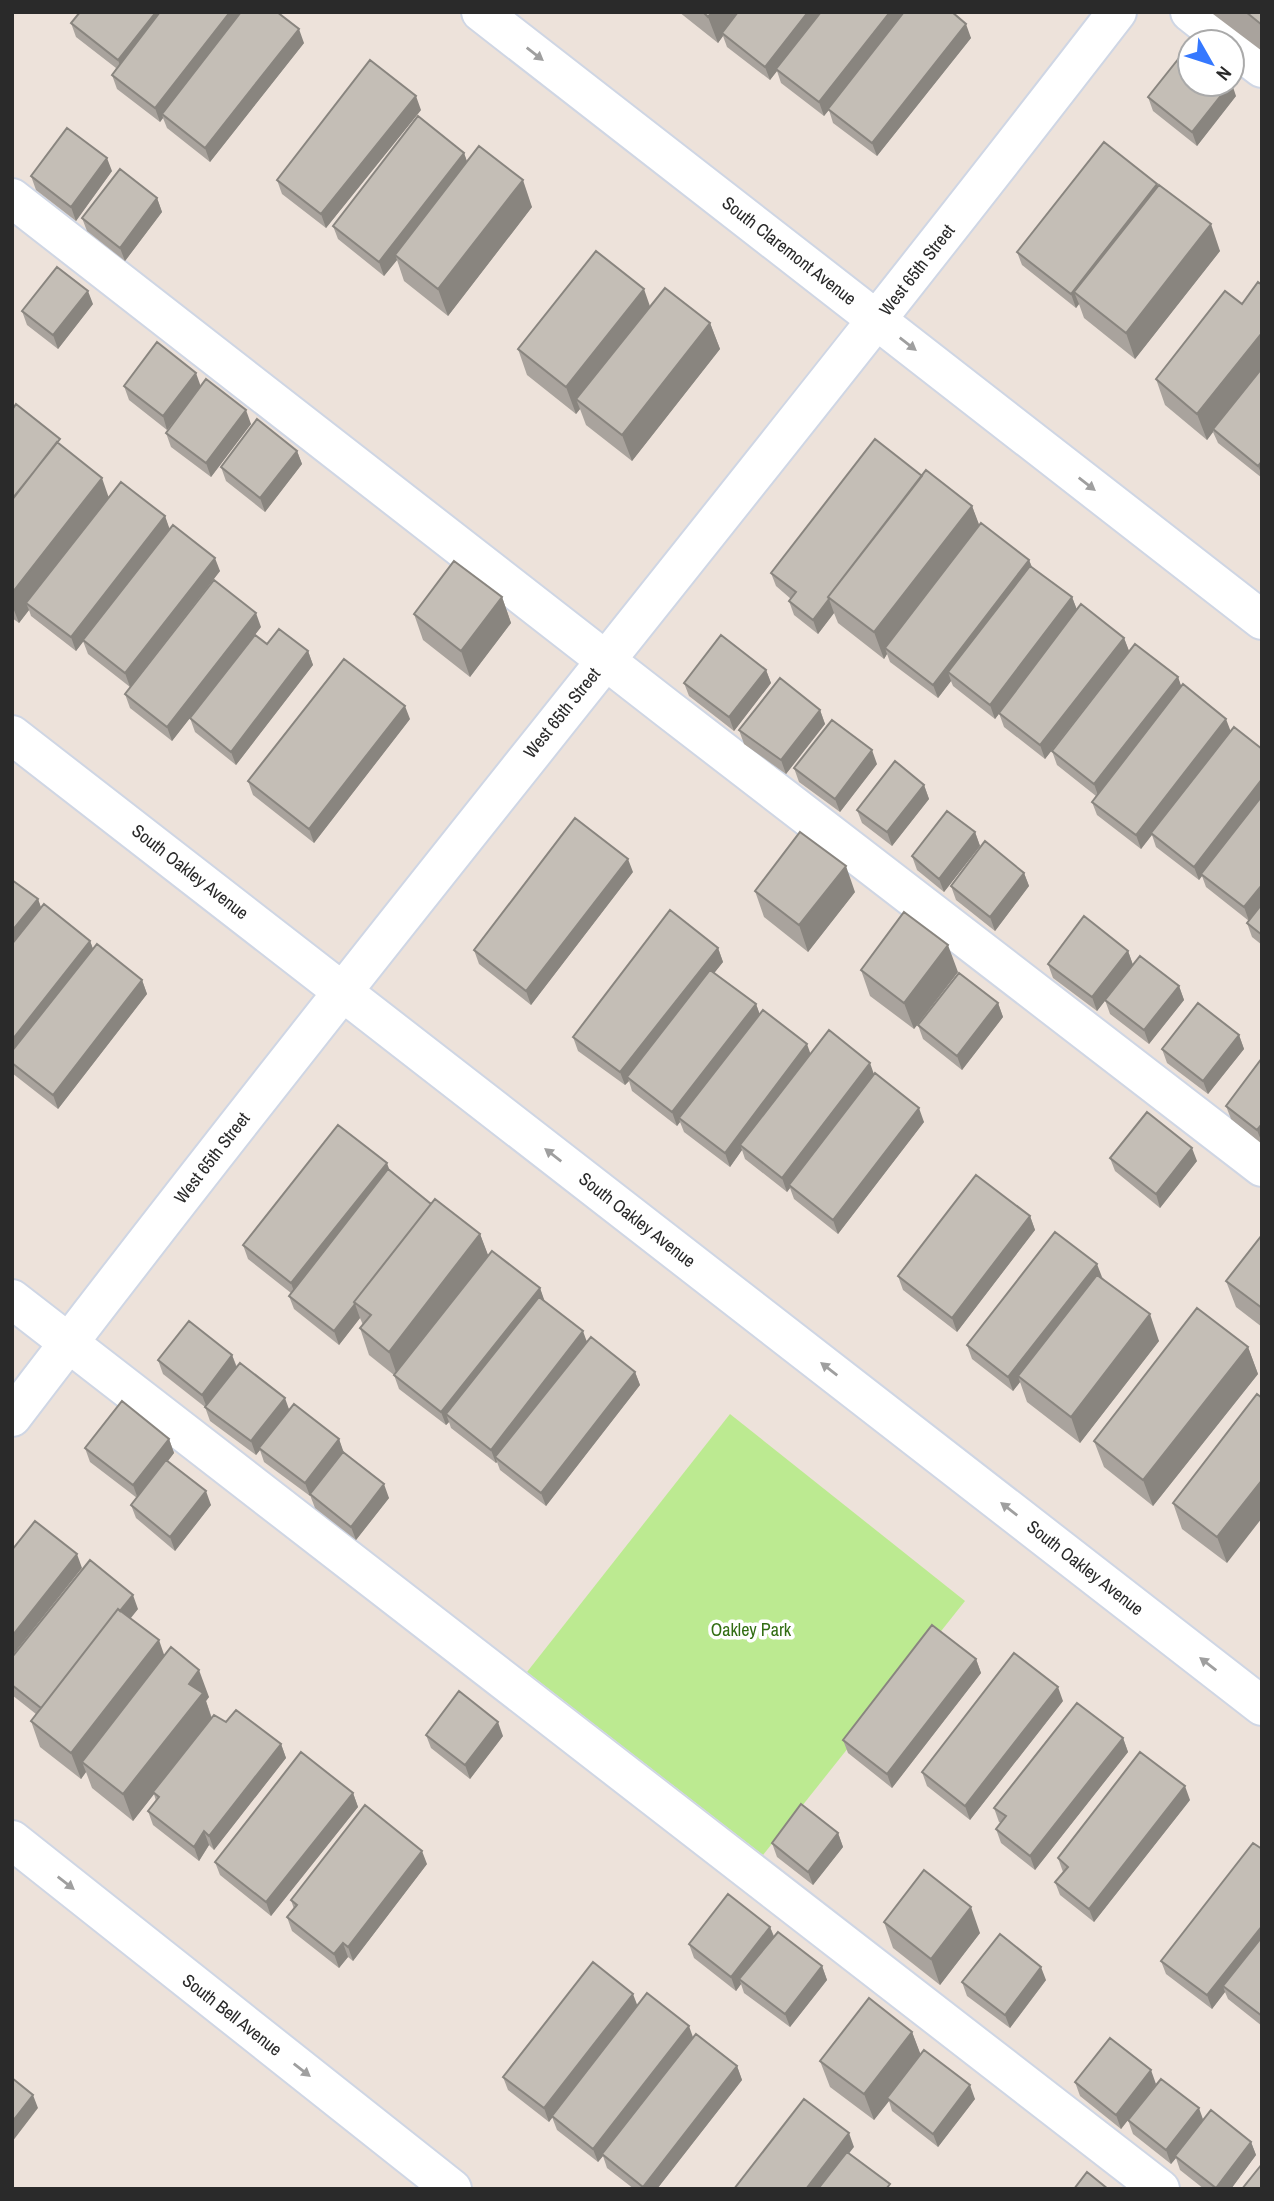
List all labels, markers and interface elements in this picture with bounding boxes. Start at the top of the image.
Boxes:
north arrow [1176,28,1246,98]
one-way arrow [525,47,543,62]
text: N [1211,61,1238,86]
street label: South Claremont Avenue [717,190,862,311]
street label: West 65th Street [873,219,960,321]
one-way arrow [899,336,917,351]
one-way arrow [1078,476,1096,491]
street label: West 65th Street [517,662,606,763]
street label: South Oakley Avenue [127,818,254,925]
street label: West 65th Street [168,1107,255,1209]
one-way arrow [545,1147,563,1162]
street label: South Oakley Avenue [574,1166,701,1273]
one-way arrow [821,1362,839,1377]
one-way arrow [1000,1503,1018,1517]
street label: South Oakley Avenue [1022,1514,1149,1621]
park label: Oakley Park [711,1617,792,1642]
one-way arrow [1199,1657,1217,1671]
one-way arrow [56,1875,74,1890]
street label: South Bell Avenue [177,1968,287,2062]
one-way arrow [292,2062,310,2077]

